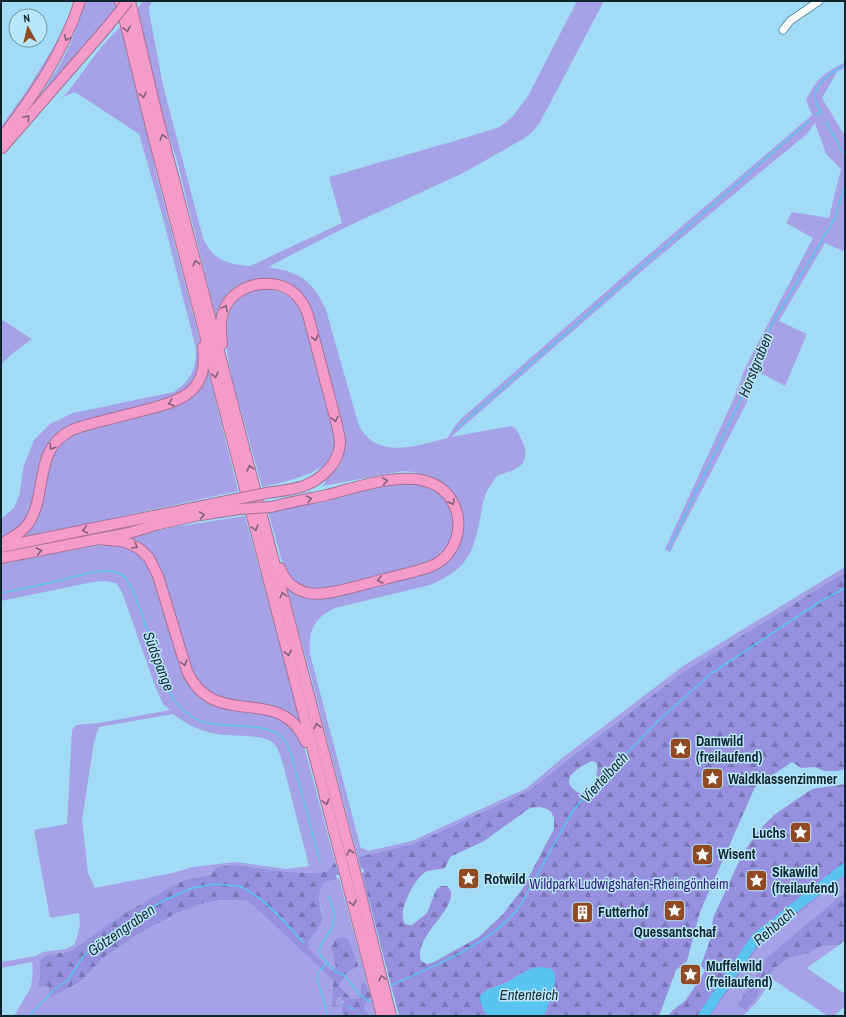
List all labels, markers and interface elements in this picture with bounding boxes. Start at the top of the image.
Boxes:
north arrow [8,8,48,48]
text: N [22,11,31,25]
one-way arrow [122,26,130,32]
one-way arrow [63,34,71,41]
one-way arrow [138,92,146,98]
one-way arrow [23,116,30,123]
one-way arrow [159,134,168,141]
one-way arrow [192,259,200,266]
one-way arrow [221,305,228,312]
water label: Horstgraben [733,330,777,400]
one-way arrow [310,334,318,341]
one-way arrow [211,371,219,378]
one-way arrow [168,398,175,407]
one-way arrow [331,416,339,422]
one-way arrow [50,443,57,450]
one-way arrow [246,465,255,472]
one-way arrow [382,477,388,485]
one-way arrow [306,495,312,503]
one-way arrow [447,498,455,505]
one-way arrow [199,511,205,519]
one-way arrow [250,524,259,531]
one-way arrow [82,525,88,534]
one-way arrow [131,542,138,549]
one-way arrow [36,547,42,555]
one-way arrow [376,575,383,584]
one-way arrow [279,592,288,599]
water label: Südspange [138,628,180,694]
one-way arrow [283,650,292,657]
one-way arrow [179,660,188,667]
one-way arrow [313,723,321,730]
place label: Damwild (freilaufend) [696,732,763,766]
place icon: Damwild (freilaufend) [667,736,693,762]
water label: Viertelbach [575,747,633,807]
place icon: Waldklassenzimmer [700,766,726,792]
place label: Waldklassenzimmer [728,770,838,788]
one-way arrow [321,798,330,805]
place icon: Luchs [788,820,814,846]
place label: Luchs [752,824,786,842]
place icon: Wisent [689,841,715,867]
place label: Wisent [718,845,756,863]
one-way arrow [346,849,355,856]
place label: Sikawild (freilaufend) [772,863,839,897]
place icon: Rotwild [455,866,481,892]
place icon: Sikawild (freilaufend) [743,867,769,893]
place label: Rotwild [484,870,525,888]
park label: Wildpark Ludwigshafen-Rheingönheim [529,875,729,893]
place icon: Quessantschaf [662,897,688,923]
water label: Götzengraben [83,899,159,961]
building icon: Futterhof [570,899,596,925]
one-way arrow [348,900,356,906]
water label: Rehbach [749,902,800,950]
place label: Futterhof [598,903,649,921]
place label: Quessantschaf [634,923,716,941]
place label: Muffelwild (freilaufend) [706,957,773,991]
place icon: Muffelwild (freilaufend) [677,961,703,987]
one-way arrow [378,975,387,982]
water label: Ententeich [500,984,559,1005]

